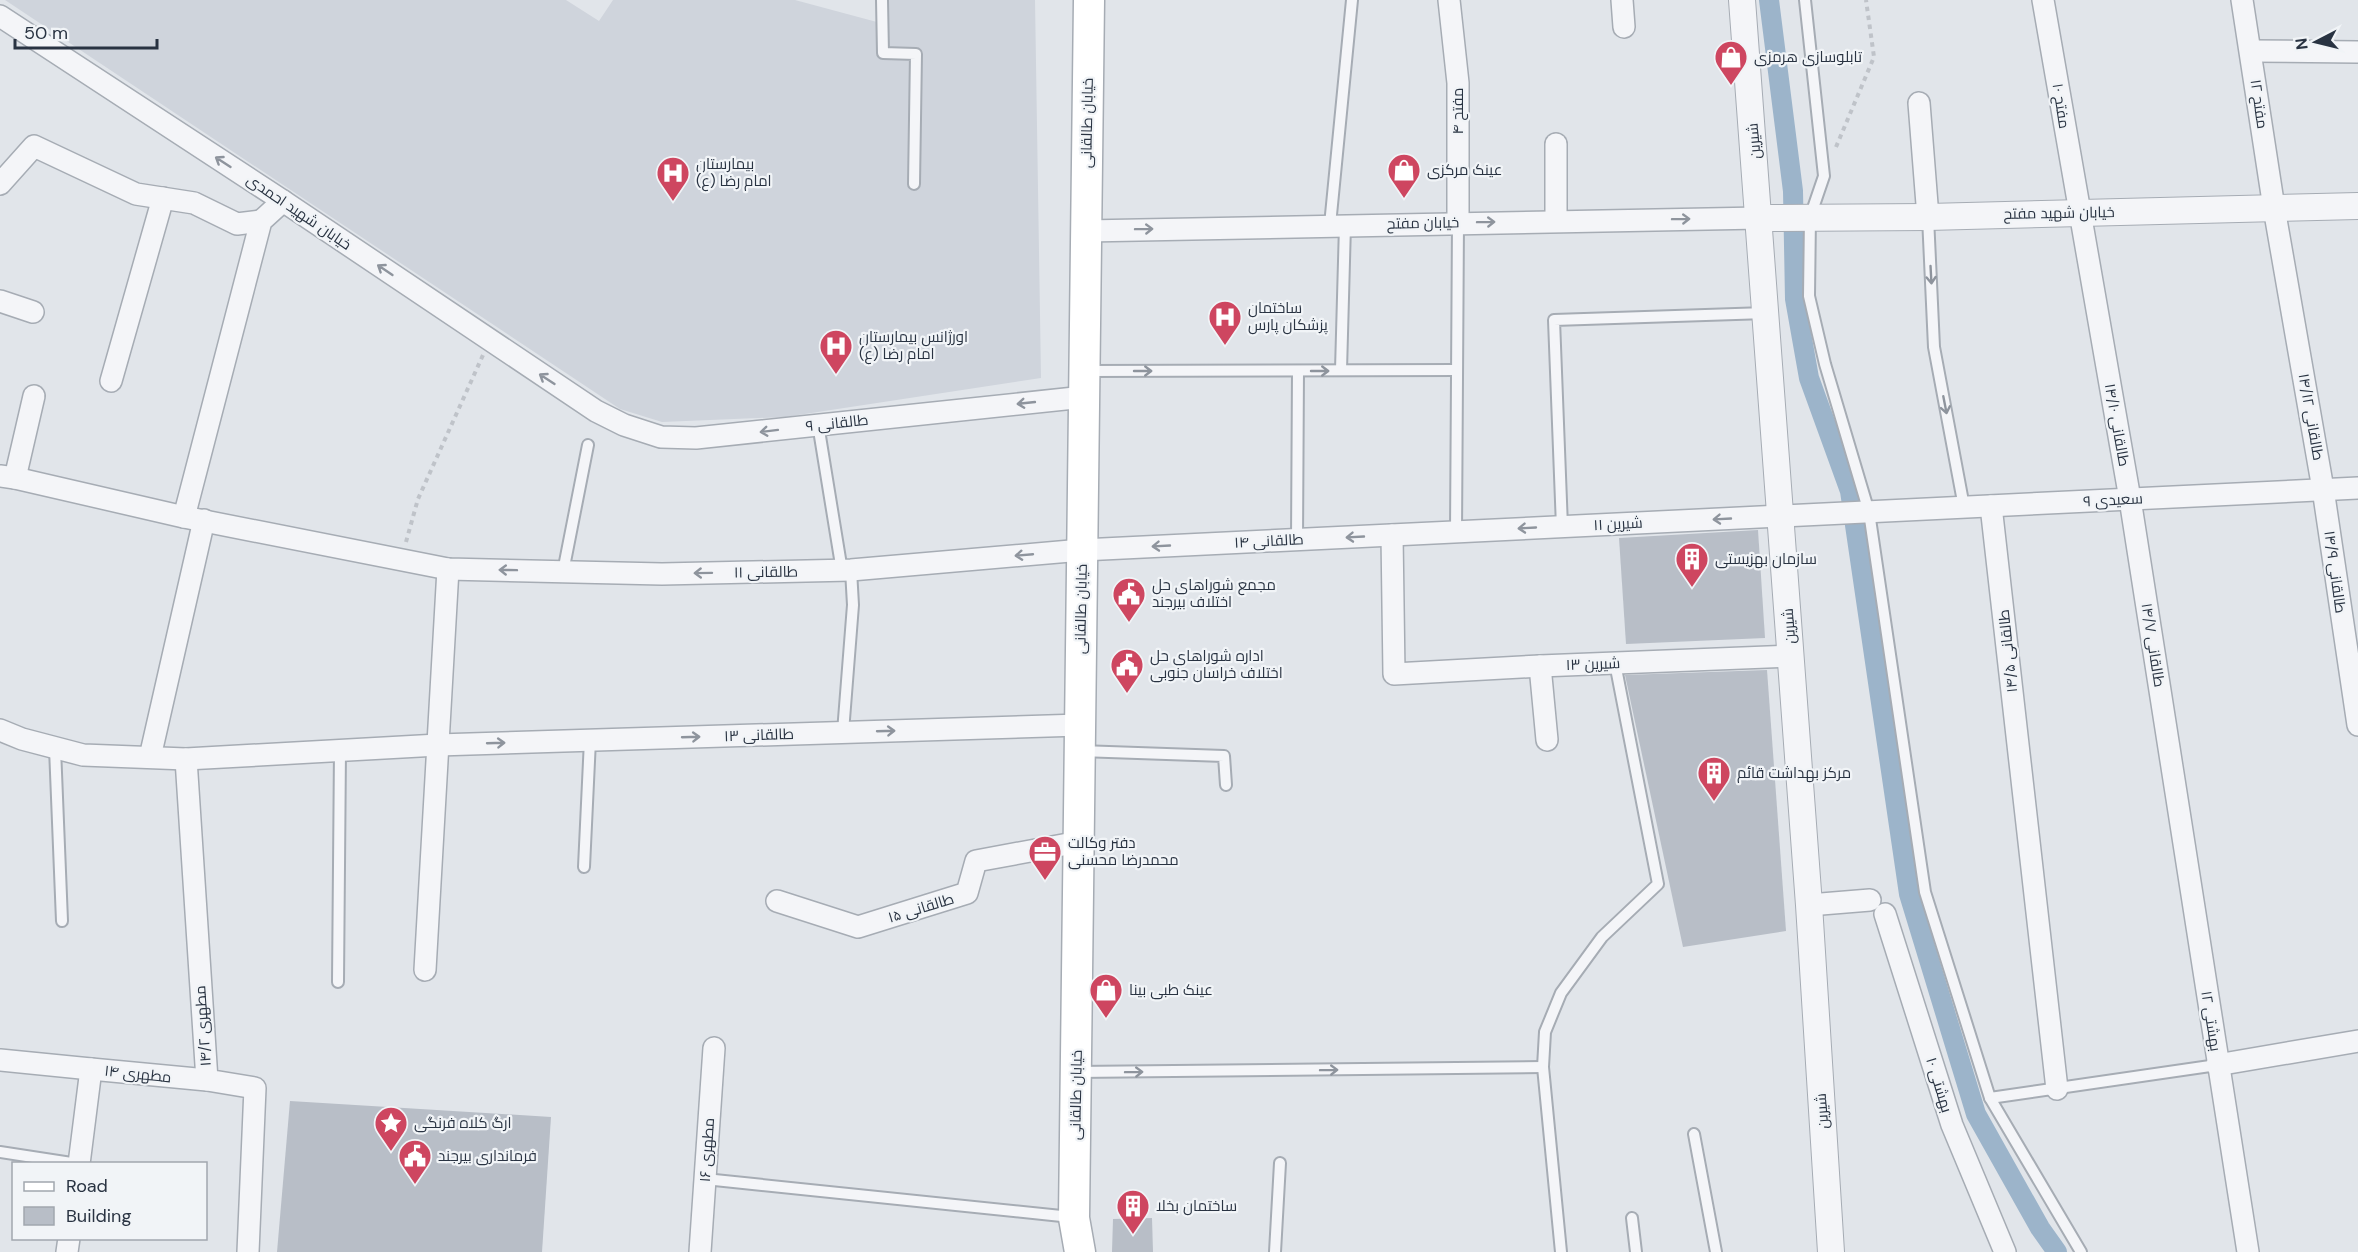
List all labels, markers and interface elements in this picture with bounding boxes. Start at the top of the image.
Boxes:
scale bar [15,12,158,50]
north arrow [2286,12,2346,72]
text: 50 m [24,21,68,45]
text: N [2290,37,2313,51]
shop icon: تابلوسازی هرمزی [1713,39,1749,86]
place label: تابلوسازی هرمزی [1754,47,1862,67]
street label: خیابان طالقانی [1076,78,1098,168]
street label: مفتح ۱۲ [2245,78,2272,130]
street label: مفتح ۱۰ [2047,82,2074,130]
street label: مفتح ۴ [1448,87,1469,135]
street label: شیرین [1742,122,1766,160]
shop icon: عینک مرکزی [1386,152,1422,199]
place label: بیمارستان امام رضا (ع) [696,154,772,192]
one-way arrow [215,155,232,167]
hospital icon: بیمارستان امام رضا (ع) [655,155,691,202]
place label: عینک مرکزی [1427,160,1502,180]
street label: خیابان شهید احمدی [243,170,355,254]
street label: خیابان شهید مفتح [2003,202,2115,225]
street label: خیابان مفتح [1387,212,1459,235]
one-way arrow [1671,213,1691,225]
one-way arrow [1476,216,1496,228]
one-way arrow [1134,224,1154,235]
one-way arrow [377,264,394,276]
one-way arrow [1925,265,1936,285]
place label: ساختمان پزشکان پارس [1248,298,1328,335]
hospital icon: ساختمان پزشکان پارس [1207,299,1243,346]
place label: اورژانس بیمارستان امام رضا (ع) [859,327,968,365]
hospital icon: اورژانس بیمارستان امام رضا (ع) [818,328,854,375]
one-way arrow [1132,365,1152,377]
one-way arrow [1309,365,1329,376]
street label: طالقانی ۱۴/۱۲ [2294,372,2328,462]
one-way arrow [539,373,556,385]
street label: طالقانی ۱۴/۱۰ [2100,382,2134,468]
one-way arrow [1940,395,1951,414]
one-way arrow [1016,398,1036,409]
street label: طالقانی ۹ [805,410,869,436]
one-way arrow [760,425,780,436]
street label: سعیدی ۹ [2083,488,2143,512]
street label: شیرین ۱۱ [1593,513,1643,535]
one-way arrow [1713,513,1733,524]
one-way arrow [1518,523,1538,534]
street label: طالقانی ۱۴ [1234,529,1304,553]
street label: طالقانی ۱۴/۹ [2319,529,2351,615]
one-way arrow [1346,531,1366,542]
one-way arrow [1151,541,1171,552]
building icon: سازمان بهزیستی [1674,541,1710,588]
place label: سازمان بهزیستی [1715,549,1817,569]
one-way arrow [1014,550,1034,561]
street label: طالقانی ۱۱ [734,561,798,583]
street label: خیابان طالقانی [1070,564,1092,654]
one-way arrow [499,565,519,576]
one-way arrow [694,567,714,579]
place label: مجمع شوراهای حل اختلاف بیرجند [1152,575,1276,612]
public building icon: مجمع شوراهای حل اختلاف بیرجند [1111,576,1147,623]
street label: طالقانی ۱۴/۷ [2136,602,2170,688]
street label: شیرین [1778,607,1800,645]
street label: طالقانی ۱۴/۵ [1994,608,2022,694]
place label: اداره شوراهای حل اختلاف خراسان جنوبی [1150,646,1283,683]
public building icon: اداره شوراهای حل اختلاف خراسان جنوبی [1109,647,1145,694]
street label: شیرین ۱۳ [1565,653,1621,675]
street label: طالقانی ۱۳ [724,724,794,746]
one-way arrow [876,725,896,736]
one-way arrow [681,731,701,742]
one-way arrow [486,737,506,749]
building icon: مرکز بهداشت قائم [1696,755,1732,802]
place label: مرکز بهداشت قائم [1737,763,1851,783]
place label: دفتر وکالت محمدرضا محسنی [1068,833,1179,870]
office icon: دفتر وکالت محمدرضا محسنی [1027,834,1063,881]
street label: طالقانی ۱۵ [886,889,956,927]
shop icon: عینک طبی بینا [1088,972,1124,1019]
place label: عینک طبی بینا [1129,980,1213,1000]
street label: مطهری ۱۴/۲ [190,985,216,1067]
street label: بهشتی ۱۲ [2196,989,2226,1053]
street label: خیابان طالقانی [1065,1050,1087,1140]
street label: بهشتی ۱۰ [1921,1055,1957,1115]
street label: مطهری ۱۴ [103,1061,173,1087]
one-way arrow [1319,1064,1339,1076]
one-way arrow [1124,1066,1144,1077]
street label: شیرین [1811,1092,1833,1130]
place icon: ارگ کلاه فرنگی [373,1105,409,1152]
place label: ارگ کلاه فرنگی [414,1113,511,1133]
street label: مطهری ۱۶ [695,1117,719,1183]
public building icon: فرمانداری بیرجند [397,1138,433,1185]
place label: فرمانداری بیرجند [438,1146,537,1166]
legend [12,1162,207,1240]
text: Road [66,1174,108,1198]
building icon: ساختمان بخلا [1115,1188,1151,1235]
place label: ساختمان بخلا [1156,1196,1237,1216]
text: Building [66,1204,131,1228]

